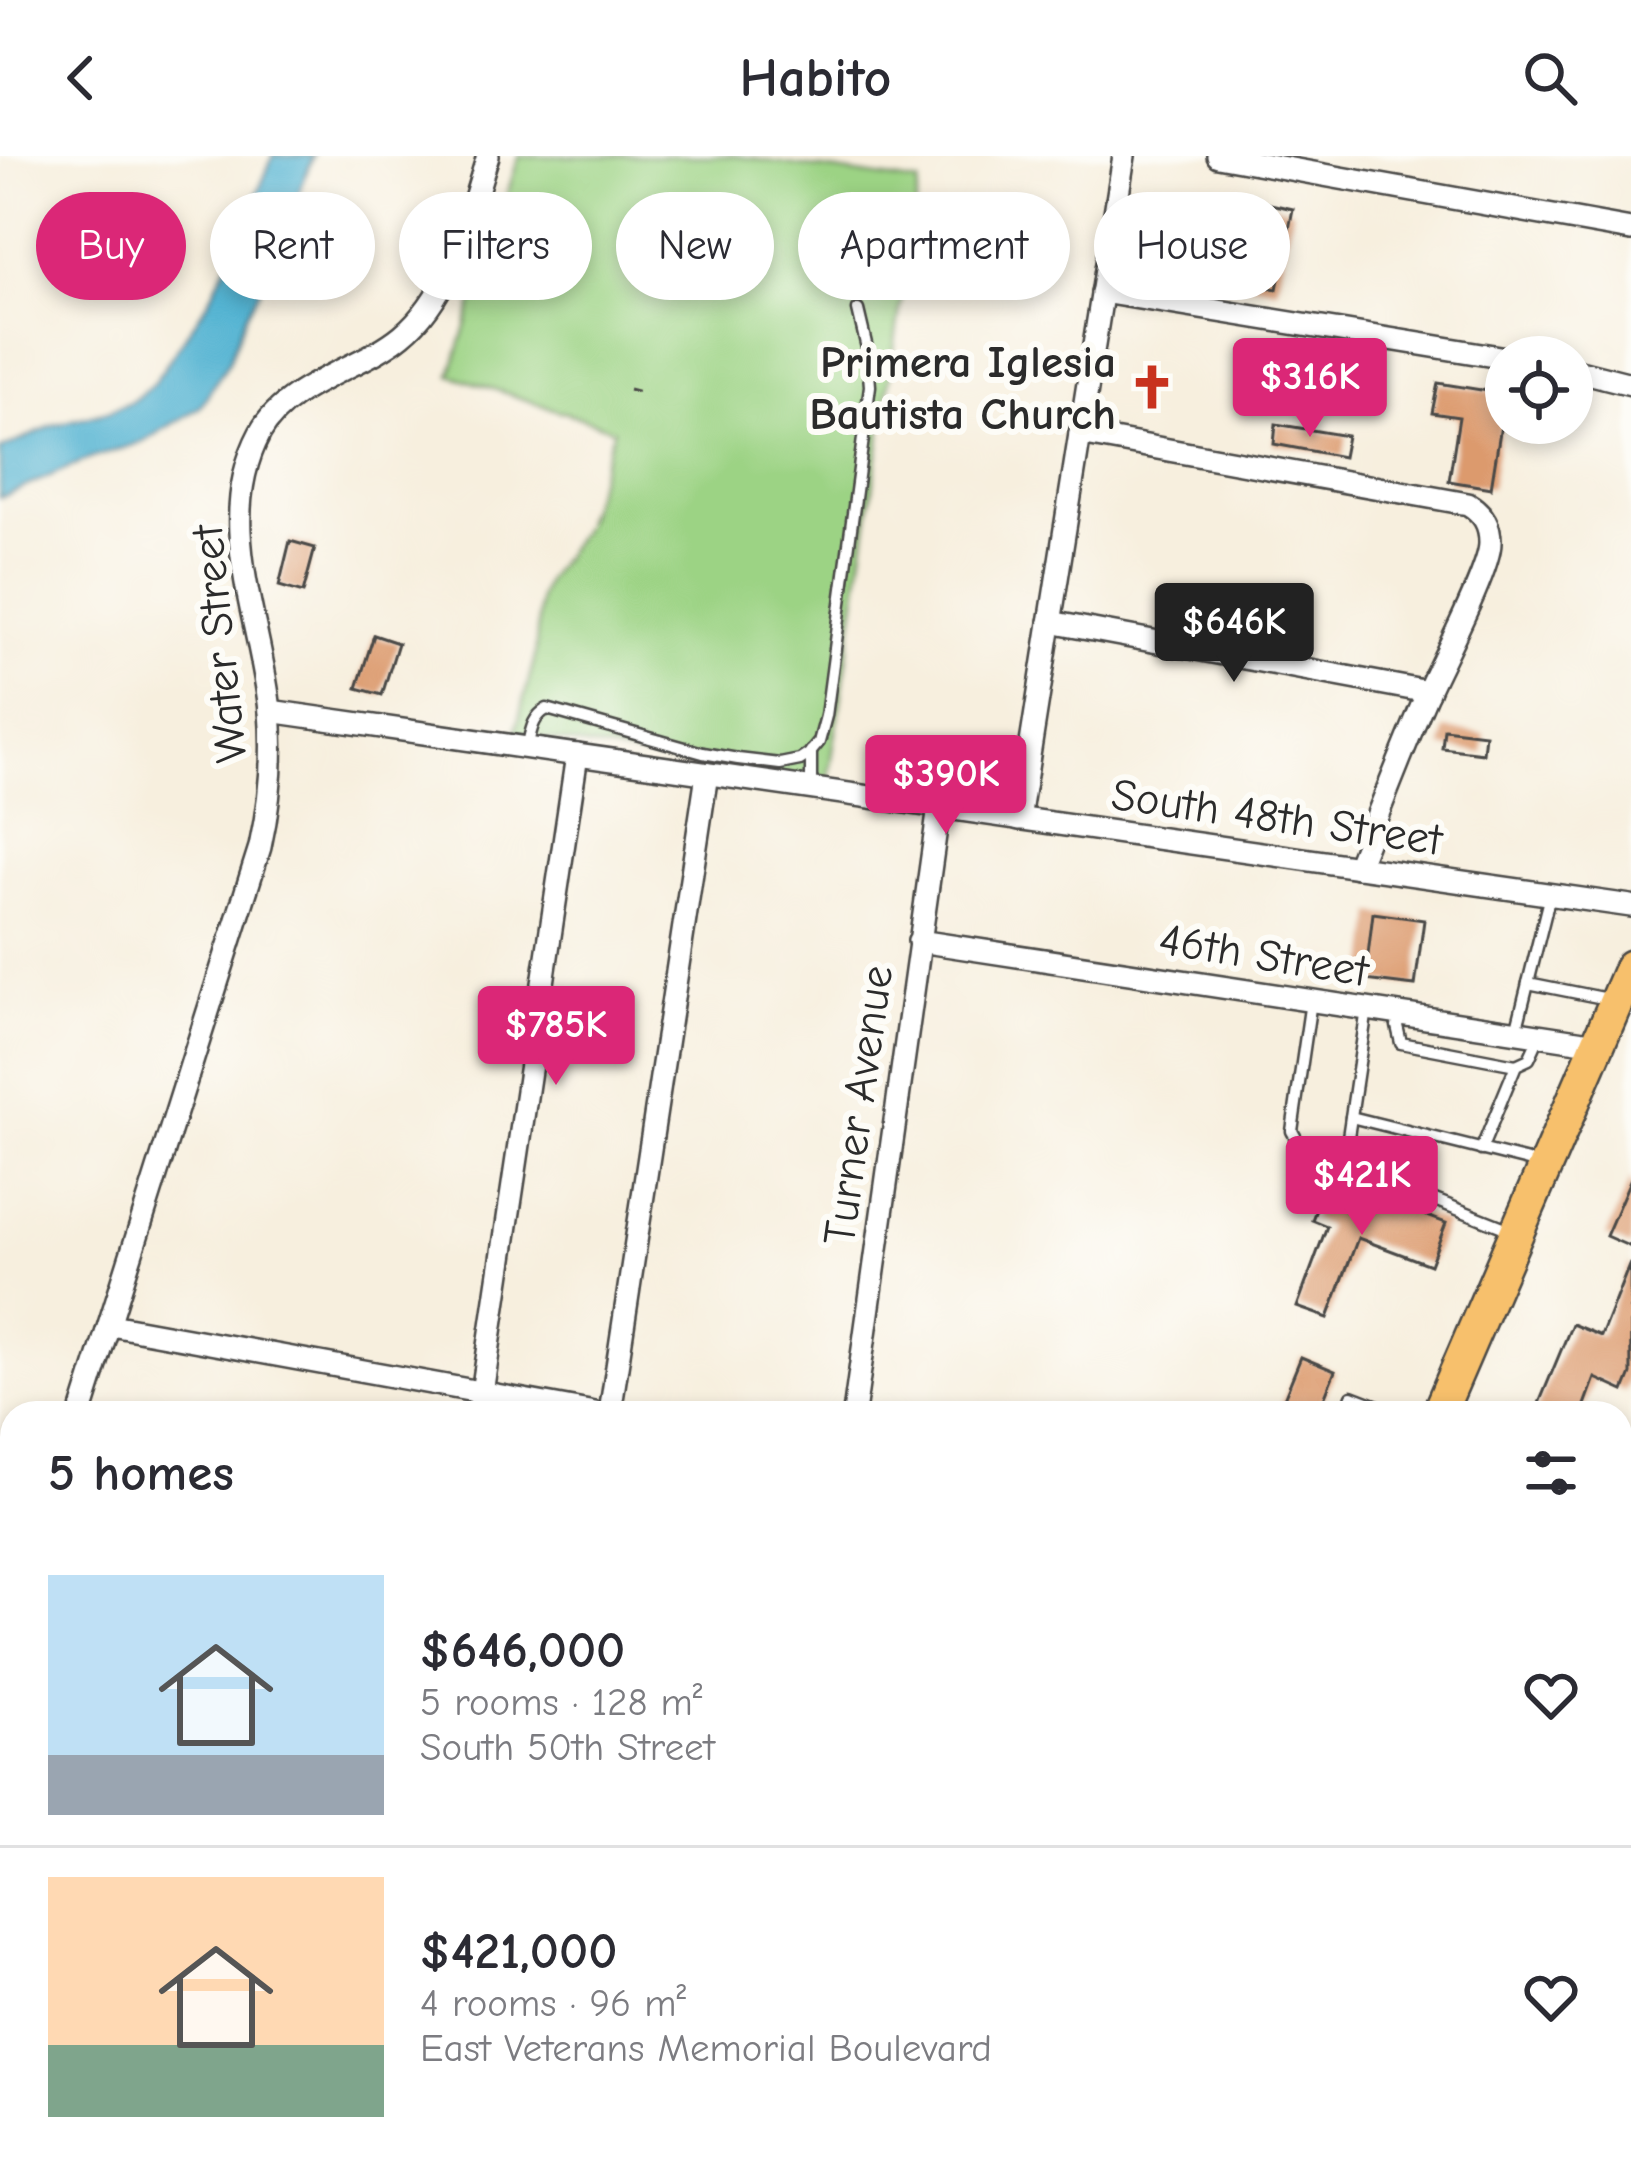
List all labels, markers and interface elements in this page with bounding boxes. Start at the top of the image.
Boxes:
icon: back [48,45,114,111]
icon: search [1517,45,1583,111]
text: Habito [740,47,891,110]
chip: Buy [36,192,186,300]
chip: Rent [210,192,375,300]
chip: Filters [399,192,592,300]
chip: New [616,192,774,300]
chip: Apartment [798,192,1070,300]
chip: House [1094,192,1290,300]
place label: Primera Iglesia Bautista Church [809,336,1116,440]
map controls [1485,336,1593,444]
button: locate [1485,336,1593,444]
pin: $316K [1226,338,1394,440]
text: $316K [1260,354,1360,399]
church icon: Primera Iglesia Bautista Church [1127,362,1177,412]
street label: Water Street [181,521,257,765]
pin: $646K [1150,583,1318,685]
text: $646K [1182,599,1286,644]
pin: $390K [862,735,1030,837]
text: $390K [892,751,1000,796]
street label: South 48th Street [1108,768,1447,866]
street label: 46th Street [1156,913,1373,997]
street label: Turner Avenue [813,962,903,1248]
pin: $785K [472,986,640,1088]
text: $785K [505,1002,607,1047]
pin: $421K [1278,1136,1446,1238]
text: $421K [1313,1152,1411,1197]
icon: filters [1518,1440,1584,1506]
text: 5 homes [48,1444,234,1503]
text: $646,000 [420,1621,625,1680]
icon: home [144,1623,288,1767]
icon: heart [1518,1662,1584,1728]
text: 5 rooms · 128 m² [420,1680,703,1725]
text: South 50th Street [420,1725,715,1770]
text: $421,000 [420,1922,617,1981]
icon: home [144,1925,288,2069]
icon: heart [1518,1964,1584,2030]
text: 4 rooms · 96 m² [420,1981,686,2026]
text: East Veterans Memorial Boulevard [420,2026,992,2071]

